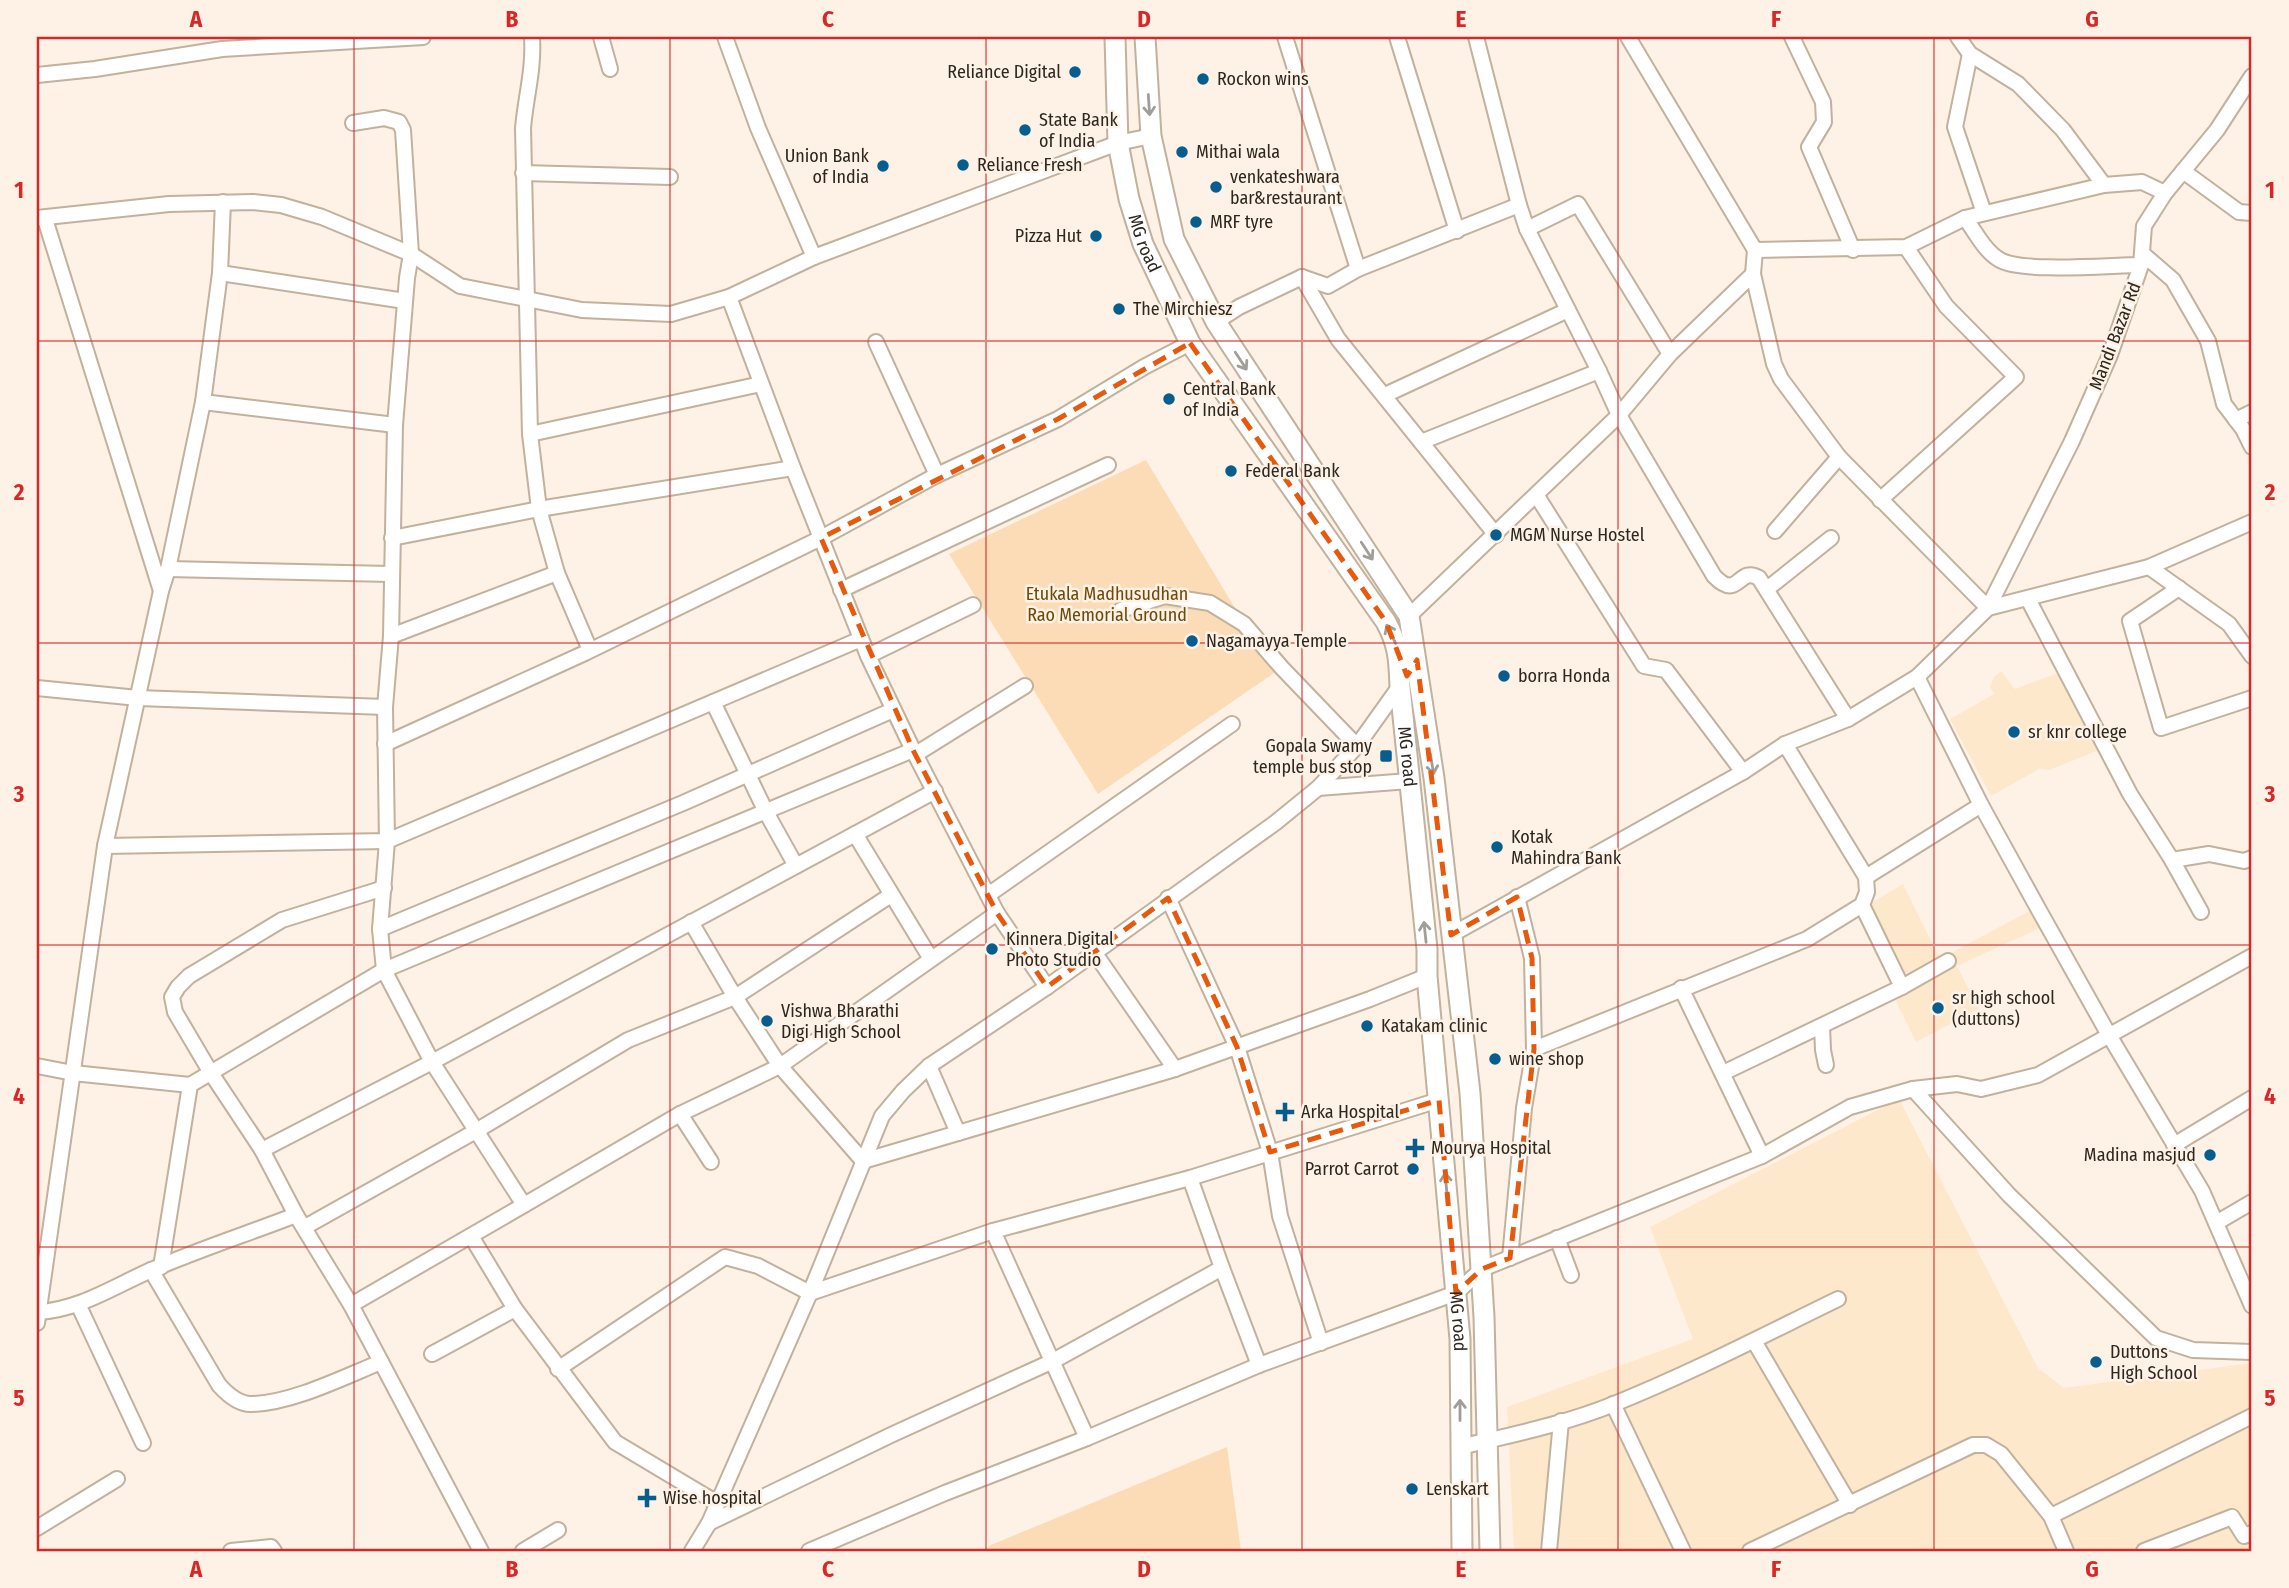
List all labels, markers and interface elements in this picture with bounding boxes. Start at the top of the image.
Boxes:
text: A [189,5,203,33]
text: B [506,5,519,33]
text: C [822,5,834,33]
text: D [1137,5,1151,33]
text: E [1456,5,1467,33]
text: F [1771,5,1781,33]
text: G [2085,5,2099,33]
place label: Reliance Digital [947,61,1061,83]
marker: Reliance Digital [1067,64,1083,80]
place label: Rockon wins [1217,68,1309,90]
marker: Rockon wins [1195,71,1211,87]
one-way arrow [1143,93,1156,116]
place label: State Bank of India [1039,109,1118,152]
marker: State Bank of India [1017,122,1033,138]
place label: Mithai wala [1196,141,1280,163]
marker: Mithai wala [1174,144,1190,160]
place label: Union Bank of India [785,145,870,188]
place label: Reliance Fresh [977,154,1083,176]
marker: Reliance Fresh [955,157,971,173]
marker: Union Bank of India [875,158,891,174]
place label: venkateshwara bar&restaurant [1230,166,1342,209]
text: 1 [14,176,24,204]
text: 1 [2265,176,2275,204]
marker: venkateshwara bar&restaurant [1208,179,1224,195]
street label: MG road [1123,211,1166,276]
place label: MRF tyre [1210,211,1273,233]
marker: MRF tyre [1188,214,1204,230]
place label: Pizza Hut [1015,225,1082,247]
marker: Pizza Hut [1088,228,1104,244]
street label: Mandi Bazar Rd [2084,279,2146,393]
place label: The Mirchiesz [1133,298,1232,320]
marker: The Mirchiesz [1111,301,1127,317]
one-way arrow [1234,351,1249,370]
place label: Central Bank of India [1183,378,1277,421]
marker: Central Bank of India [1161,391,1177,407]
place label: Federal Bank [1245,460,1340,482]
marker: Federal Bank [1223,463,1239,479]
text: 2 [13,478,25,506]
text: 2 [2264,478,2276,506]
place label: MGM Nurse Hostel [1510,524,1645,546]
marker: MGM Nurse Hostel [1488,527,1504,543]
one-way arrow [1359,541,1374,560]
park label: Etukala Madhusudhan Rao Memorial Ground [1026,583,1188,626]
one-way arrow [1384,624,1398,645]
place label: Nagamayya Temple [1206,630,1347,652]
marker: Nagamayya Temple [1184,633,1200,649]
place label: borra Honda [1518,665,1611,687]
marker: borra Honda [1496,668,1512,684]
place label: sr knr college [2028,721,2127,743]
marker: sr knr college [2006,724,2022,740]
street label: MG road [1393,725,1421,788]
place label: Gopala Swamy temple bus stop [1253,735,1372,778]
marker: Gopala Swamy temple bus stop [1378,748,1394,764]
one-way arrow [1426,752,1439,775]
text: 3 [13,780,25,808]
text: 3 [2264,780,2276,808]
place label: Kotak Mahindra Bank [1511,826,1622,869]
marker: Kotak Mahindra Bank [1489,839,1505,855]
one-way arrow [1418,921,1431,943]
place label: Kinnera Digital Photo Studio [1006,928,1114,971]
marker: Kinnera Digital Photo Studio [984,941,1000,957]
place label: sr high school (duttons) [1952,987,2055,1030]
place label: Vishwa Bharathi Digi High School [781,1000,901,1043]
marker: sr high school (duttons) [1930,1000,1946,1016]
marker: Vishwa Bharathi Digi High School [759,1013,775,1029]
place label: Katakam clinic [1381,1015,1488,1037]
marker: Katakam clinic [1359,1018,1375,1034]
place label: wine shop [1509,1048,1584,1070]
marker: wine shop [1487,1051,1503,1067]
text: 4 [13,1082,25,1110]
text: 4 [2264,1082,2276,1110]
place label: Arka Hospital [1301,1101,1399,1123]
marker: Arka Hospital [1275,1102,1295,1122]
place label: Mourya Hospital [1431,1137,1551,1159]
marker: Mourya Hospital [1405,1138,1425,1158]
place label: Madina masjud [2084,1144,2196,1166]
marker: Madina masjud [2202,1147,2218,1163]
place label: Parrot Carrot [1305,1158,1399,1180]
marker: Parrot Carrot [1405,1161,1421,1177]
one-way arrow [1439,1172,1452,1194]
street label: MG road [1445,1290,1471,1352]
place label: Duttons High School [2110,1341,2198,1384]
marker: Duttons High School [2088,1354,2104,1370]
text: 5 [13,1384,25,1412]
text: 5 [2264,1384,2276,1412]
one-way arrow [1453,1398,1467,1421]
place label: Lenskart [1426,1478,1489,1500]
marker: Lenskart [1404,1481,1420,1497]
place label: Wise hospital [663,1487,762,1509]
marker: Wise hospital [637,1488,657,1508]
text: A [189,1555,203,1583]
text: B [506,1555,519,1583]
text: C [822,1555,834,1583]
text: D [1137,1555,1151,1583]
text: E [1456,1555,1467,1583]
text: F [1771,1555,1781,1583]
text: G [2085,1555,2099,1583]

